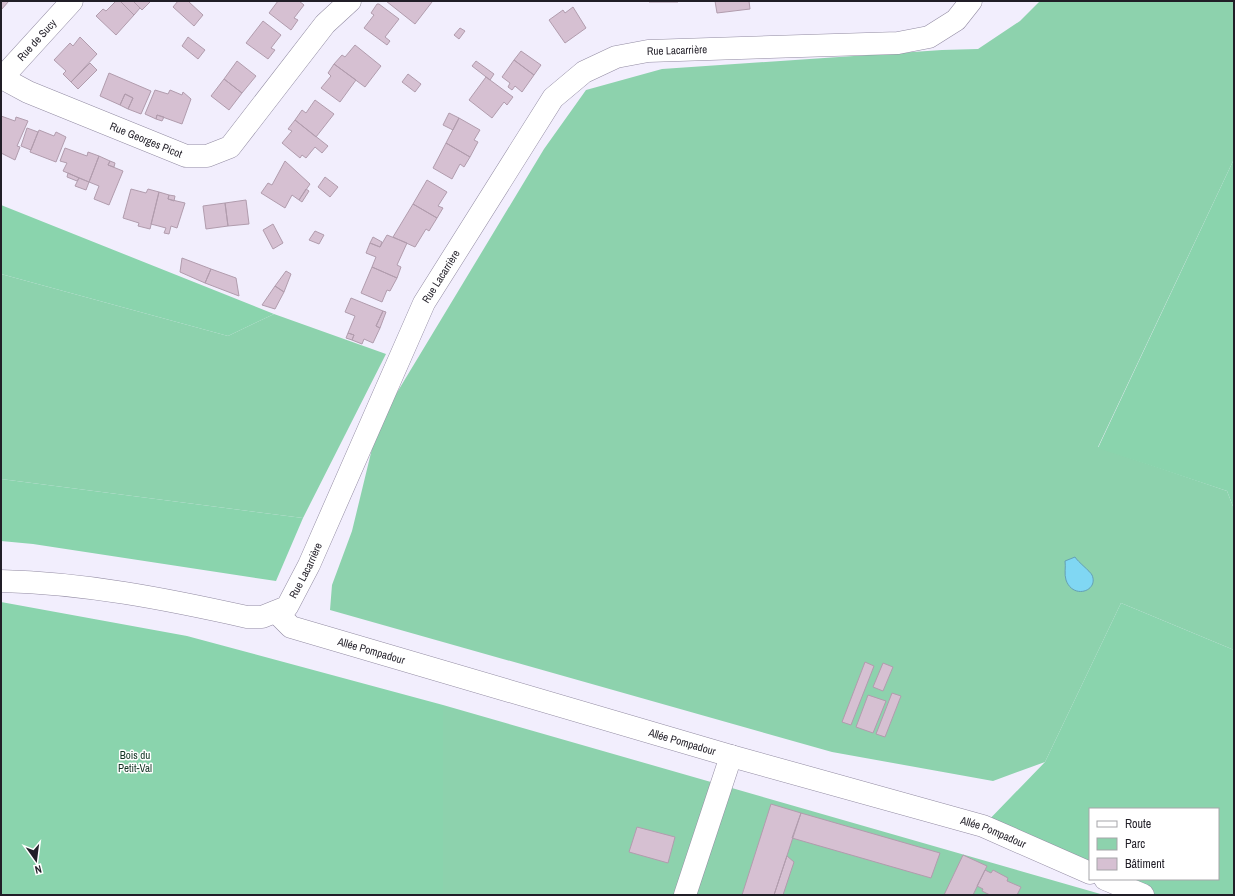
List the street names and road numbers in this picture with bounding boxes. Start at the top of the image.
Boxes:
street label: Rue de Sucy [14,16,60,64]
street label: Rue Lacarrière [647,42,707,58]
street label: Rue Georges Picot [108,119,185,161]
street label: Rue Lacarrière [419,247,463,306]
street label: Rue Lacarrière [286,540,325,601]
street label: Allée Pompadour [335,634,407,667]
street label: Allée Pompadour [646,725,718,758]
street label: Allée Pompadour [958,813,1028,851]

